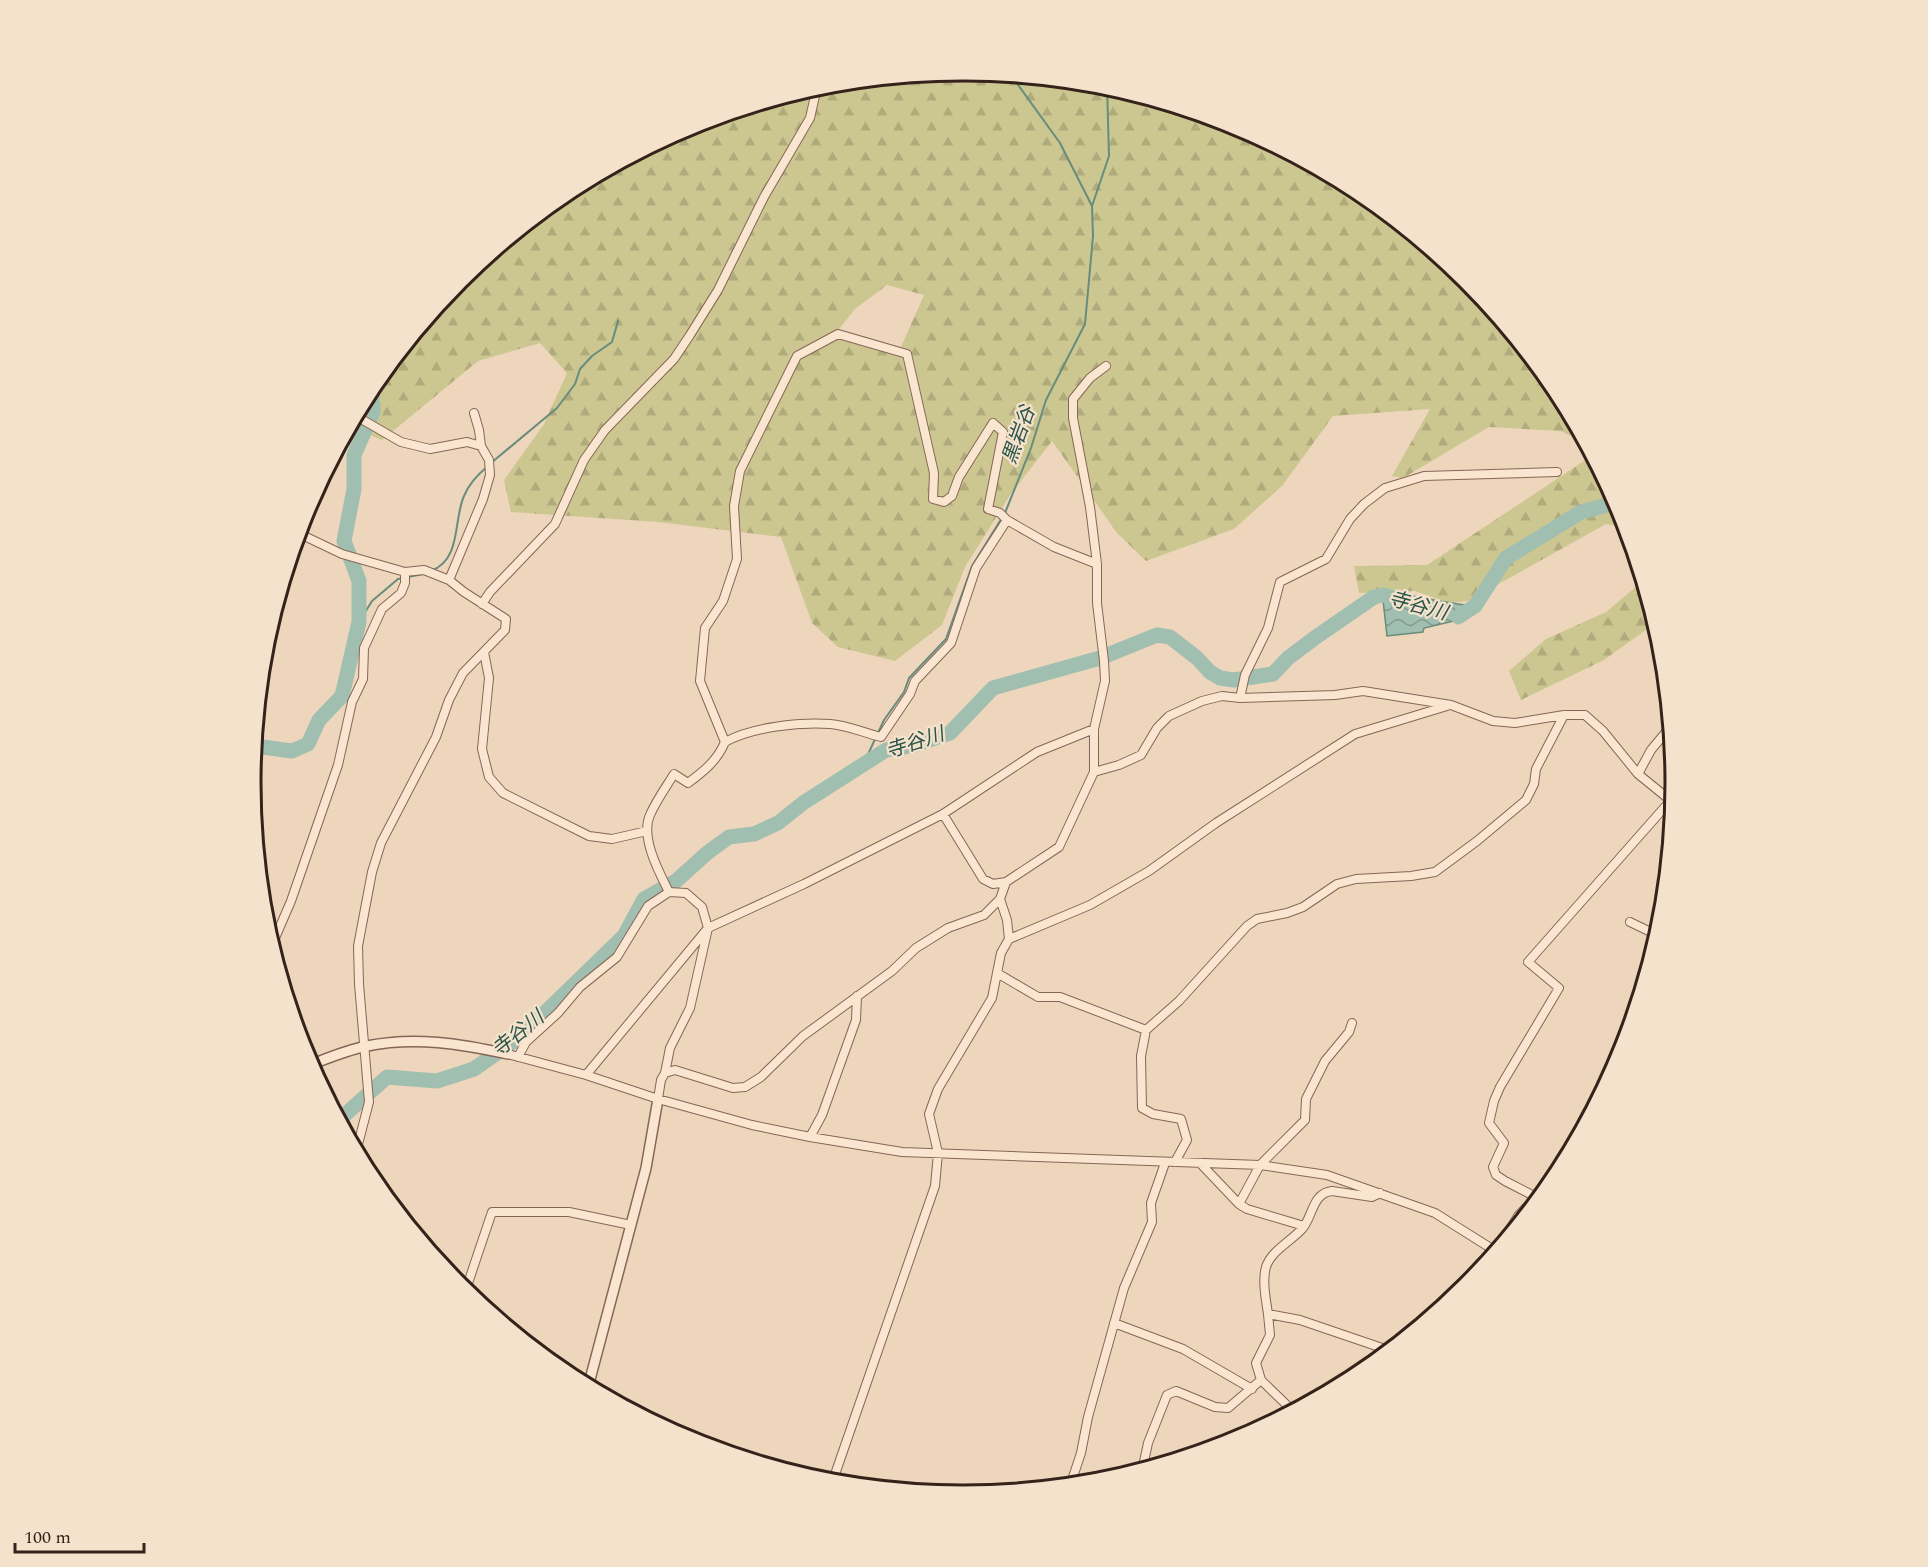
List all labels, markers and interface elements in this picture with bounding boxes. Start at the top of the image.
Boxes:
water label: 黒岩谷 [995,400,1044,468]
water label: 寺谷川 [1385,584,1453,629]
water label: 寺谷川 [882,719,950,767]
water label: 寺谷川 [485,1002,552,1065]
scale bar [15,1516,144,1554]
text: 100 m [24,1524,71,1551]

